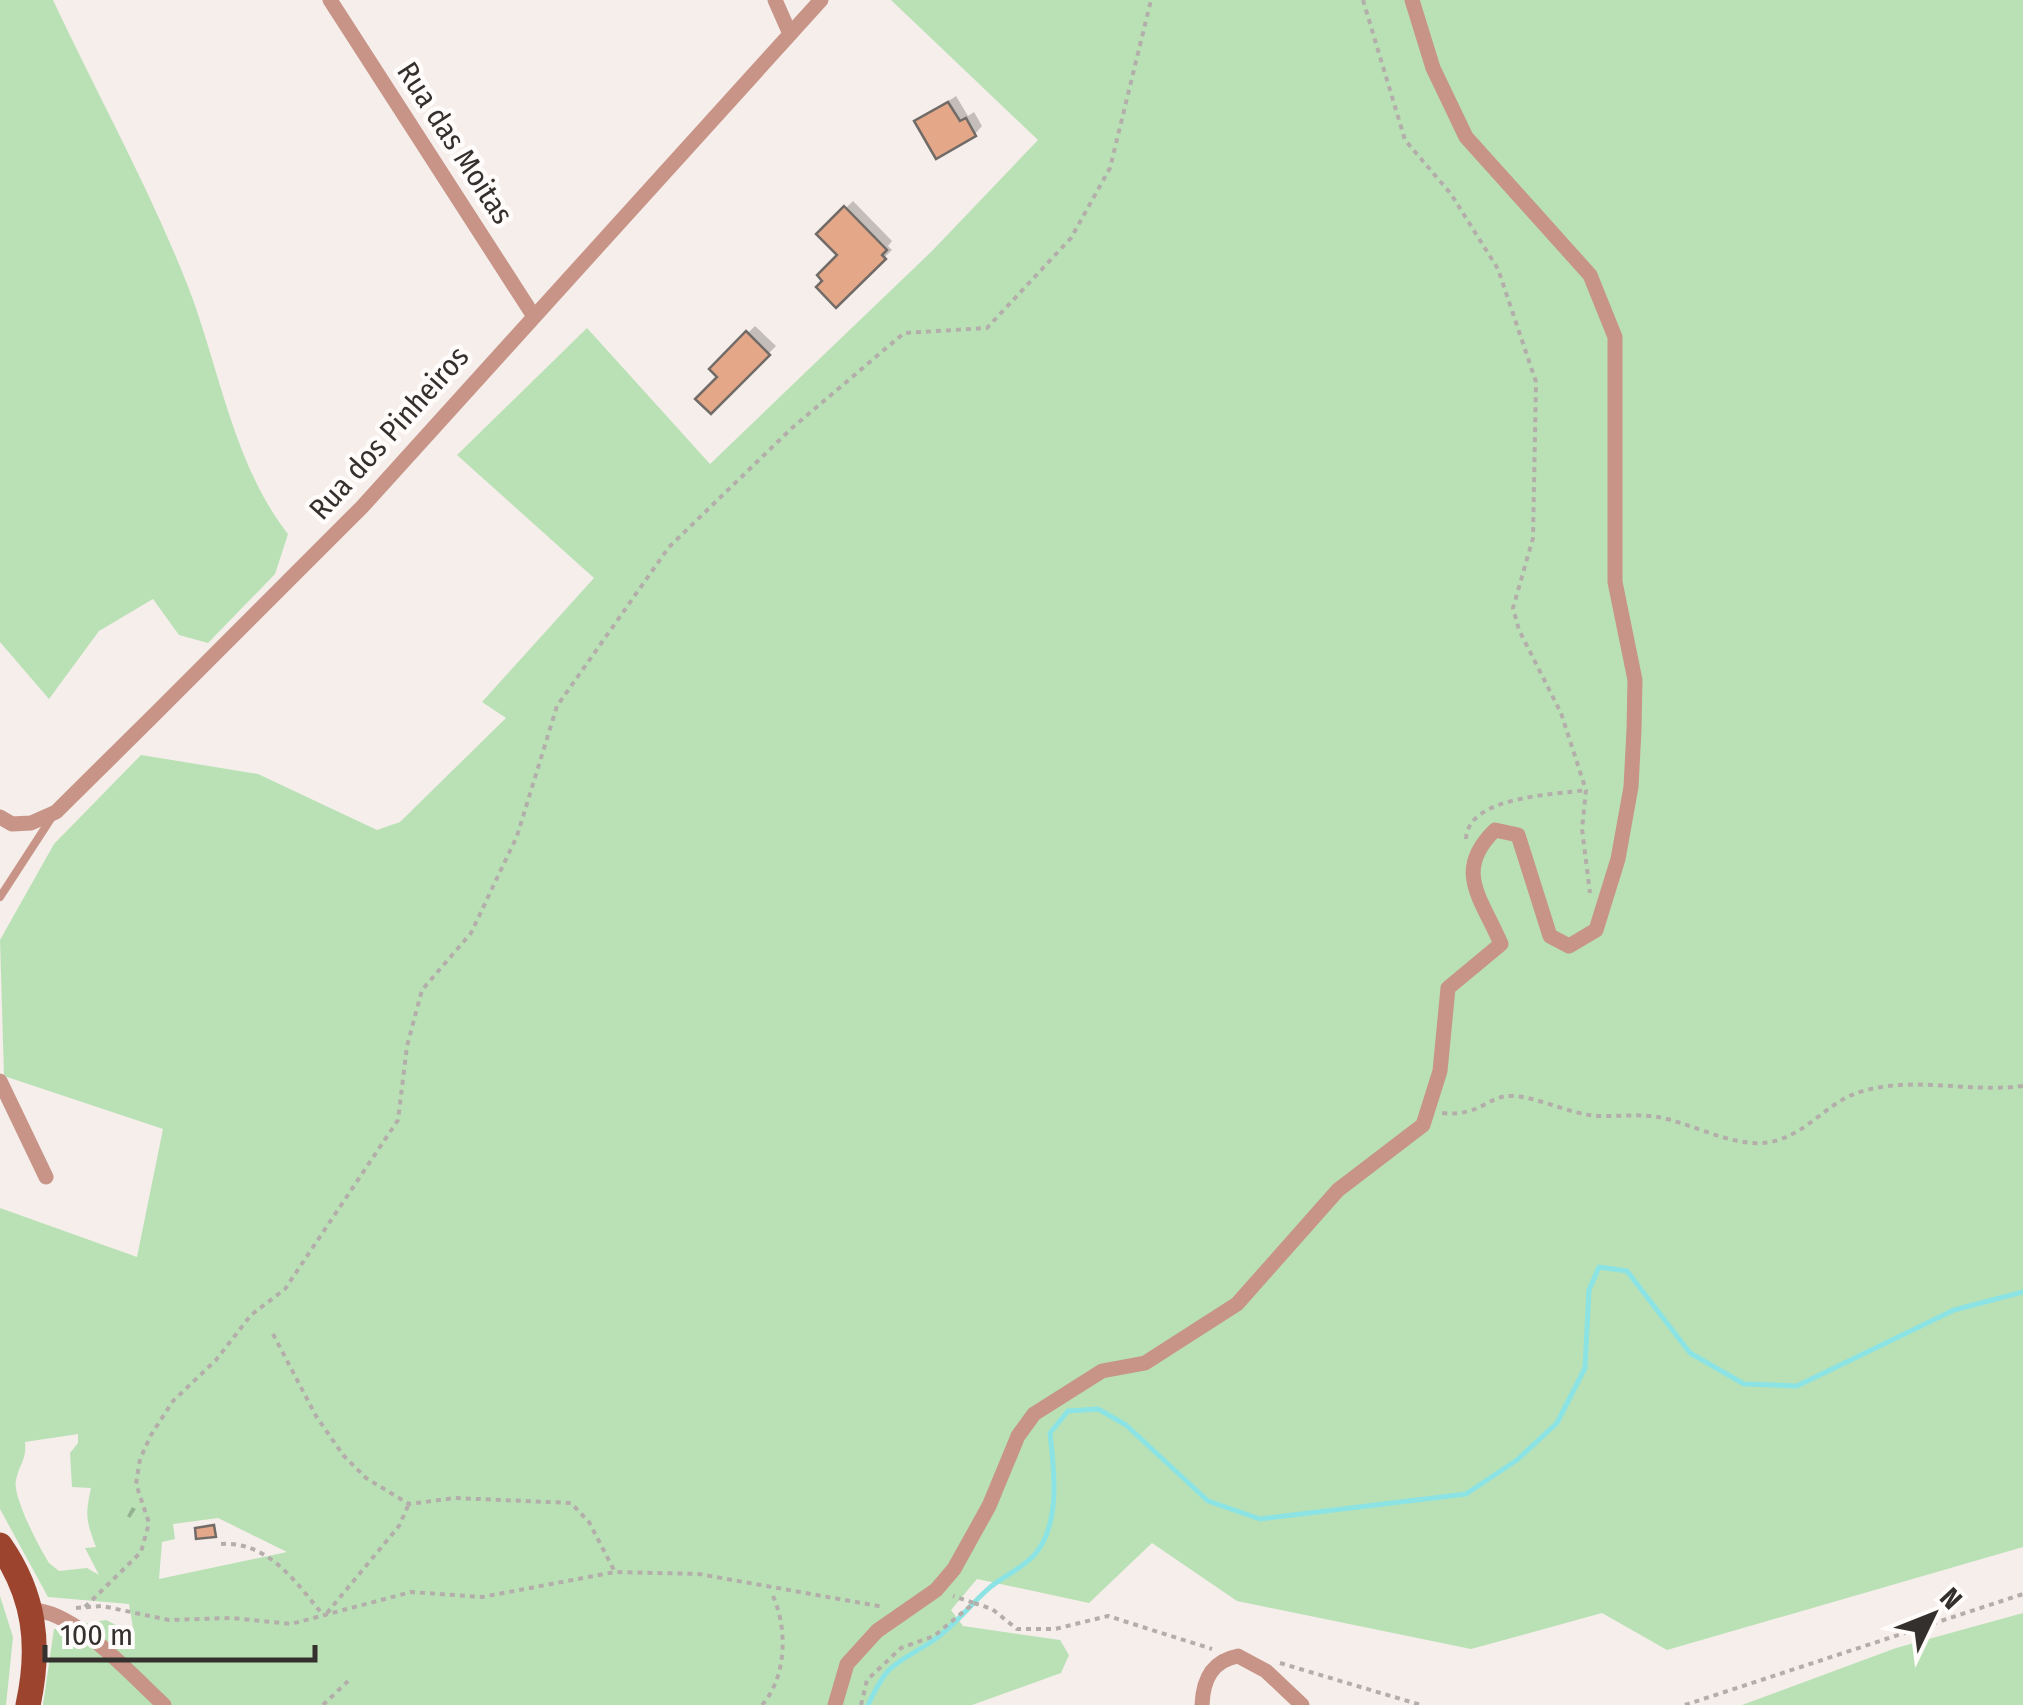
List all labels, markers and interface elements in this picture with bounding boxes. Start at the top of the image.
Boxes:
street label: Rua das Moitas [389,55,521,231]
street label: Rua dos Pinheiros [302,339,476,527]
north arrow [1883,1565,1983,1665]
text: N [1933,1581,1969,1616]
scale bar [45,1600,315,1662]
text: 100 m [60,1617,133,1653]

